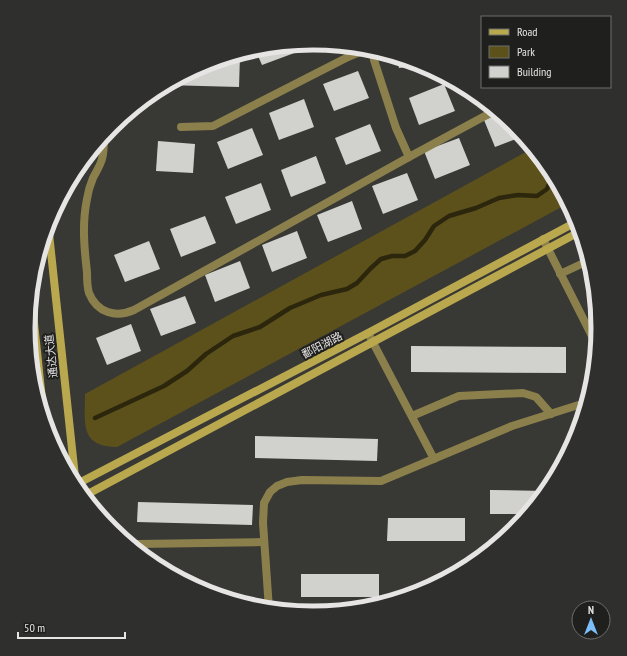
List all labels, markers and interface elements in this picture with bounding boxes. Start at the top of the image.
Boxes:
legend [481,16,611,88]
text: Road [517,24,537,39]
text: Park [517,44,535,59]
text: Building [517,64,552,79]
street label: 鄱阳湖路 [299,329,345,361]
street label: 通达大道 [42,333,60,379]
north arrow [571,600,611,640]
text: N [588,603,594,617]
scale bar [18,614,125,640]
text: 50 m [24,620,45,635]

